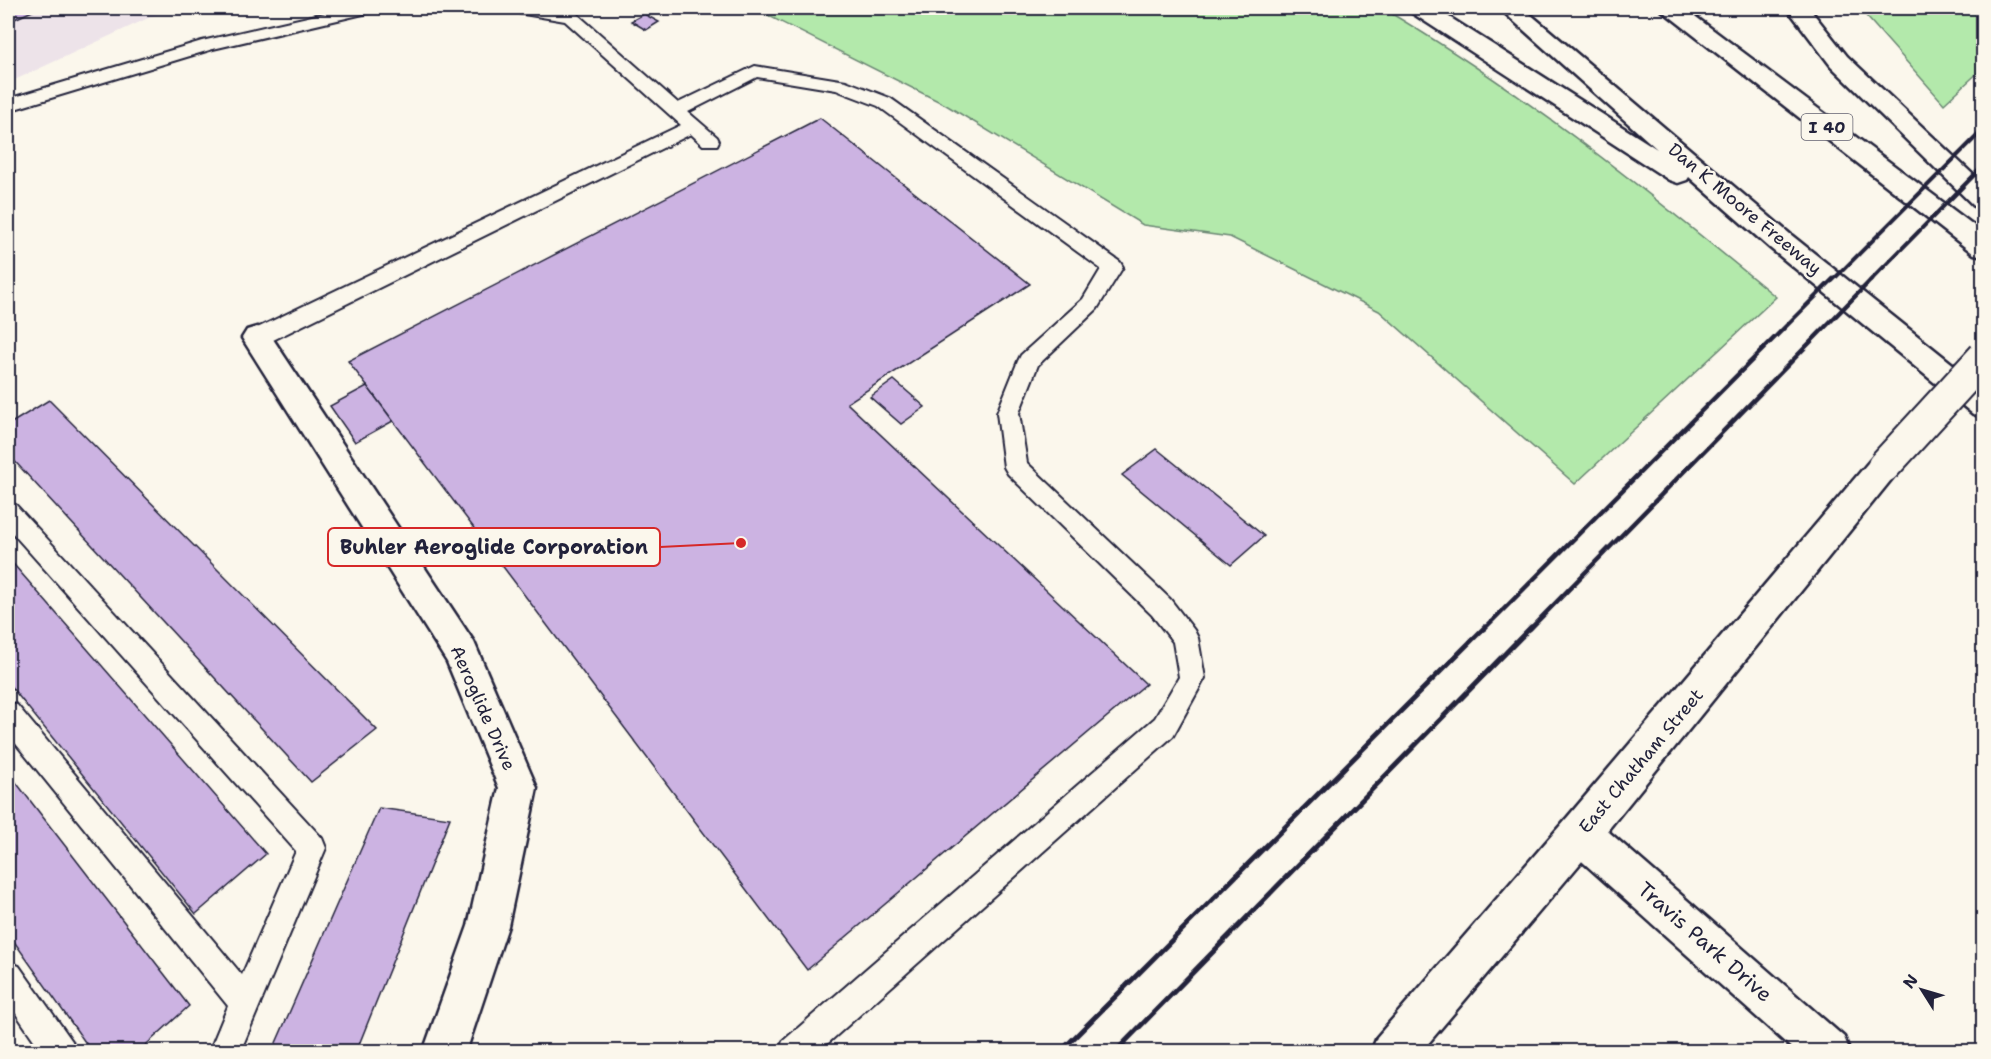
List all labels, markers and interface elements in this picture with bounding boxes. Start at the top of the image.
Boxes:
road number: I 40 [1802,114,1852,140]
street label: Dan K Moore Freeway [1663,138,1827,280]
callout: Buhler Aeroglide Corporation [328,528,660,566]
text: Buhler Aeroglide Corporation [340,534,648,560]
street label: Aeroglide Drive [445,642,521,774]
street label: East Chatham Street [1573,684,1709,838]
street label: Travis Park Drive [1632,876,1778,1008]
north arrow [1892,960,1952,1020]
text: N [1898,970,1923,993]

